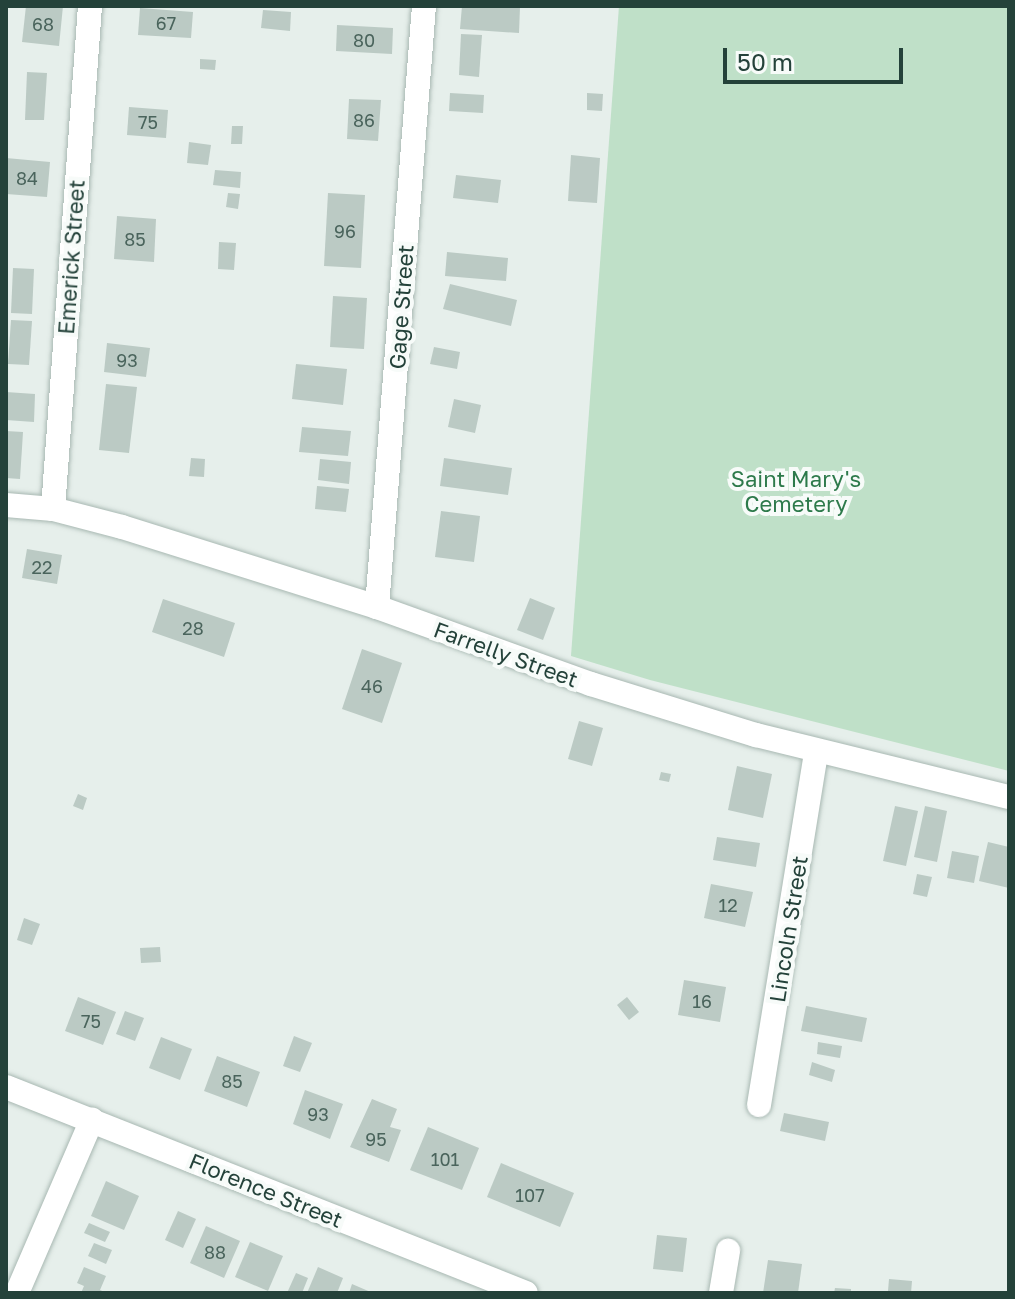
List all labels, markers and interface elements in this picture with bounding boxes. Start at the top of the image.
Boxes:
house number: 67 [156,12,176,34]
house number: 68 [32,13,54,35]
house number: 80 [353,29,375,51]
scale bar [727,32,907,82]
text: 50 m [737,47,793,76]
house number: 86 [353,109,375,131]
house number: 75 [138,111,158,133]
house number: 84 [16,167,38,189]
street label: Emerick Street [52,179,90,335]
house number: 96 [334,220,356,242]
house number: 85 [124,228,146,250]
street label: Gage Street [383,244,419,370]
house number: 93 [116,349,138,371]
park label: Saint Mary's Cemetery [731,465,861,516]
house number: 22 [32,556,52,578]
street label: Farrelly Street [430,616,582,692]
house number: 28 [182,617,204,639]
house number: 46 [361,675,383,697]
street label: Lincoln Street [763,854,813,1004]
house number: 12 [718,894,738,916]
house number: 16 [692,990,712,1012]
house number: 75 [81,1010,101,1032]
house number: 85 [221,1070,243,1092]
house number: 93 [307,1103,329,1125]
house number: 95 [365,1128,387,1150]
street label: Florence Street [185,1147,347,1233]
house number: 101 [431,1148,459,1170]
house number: 107 [515,1184,545,1206]
house number: 88 [204,1241,226,1263]

